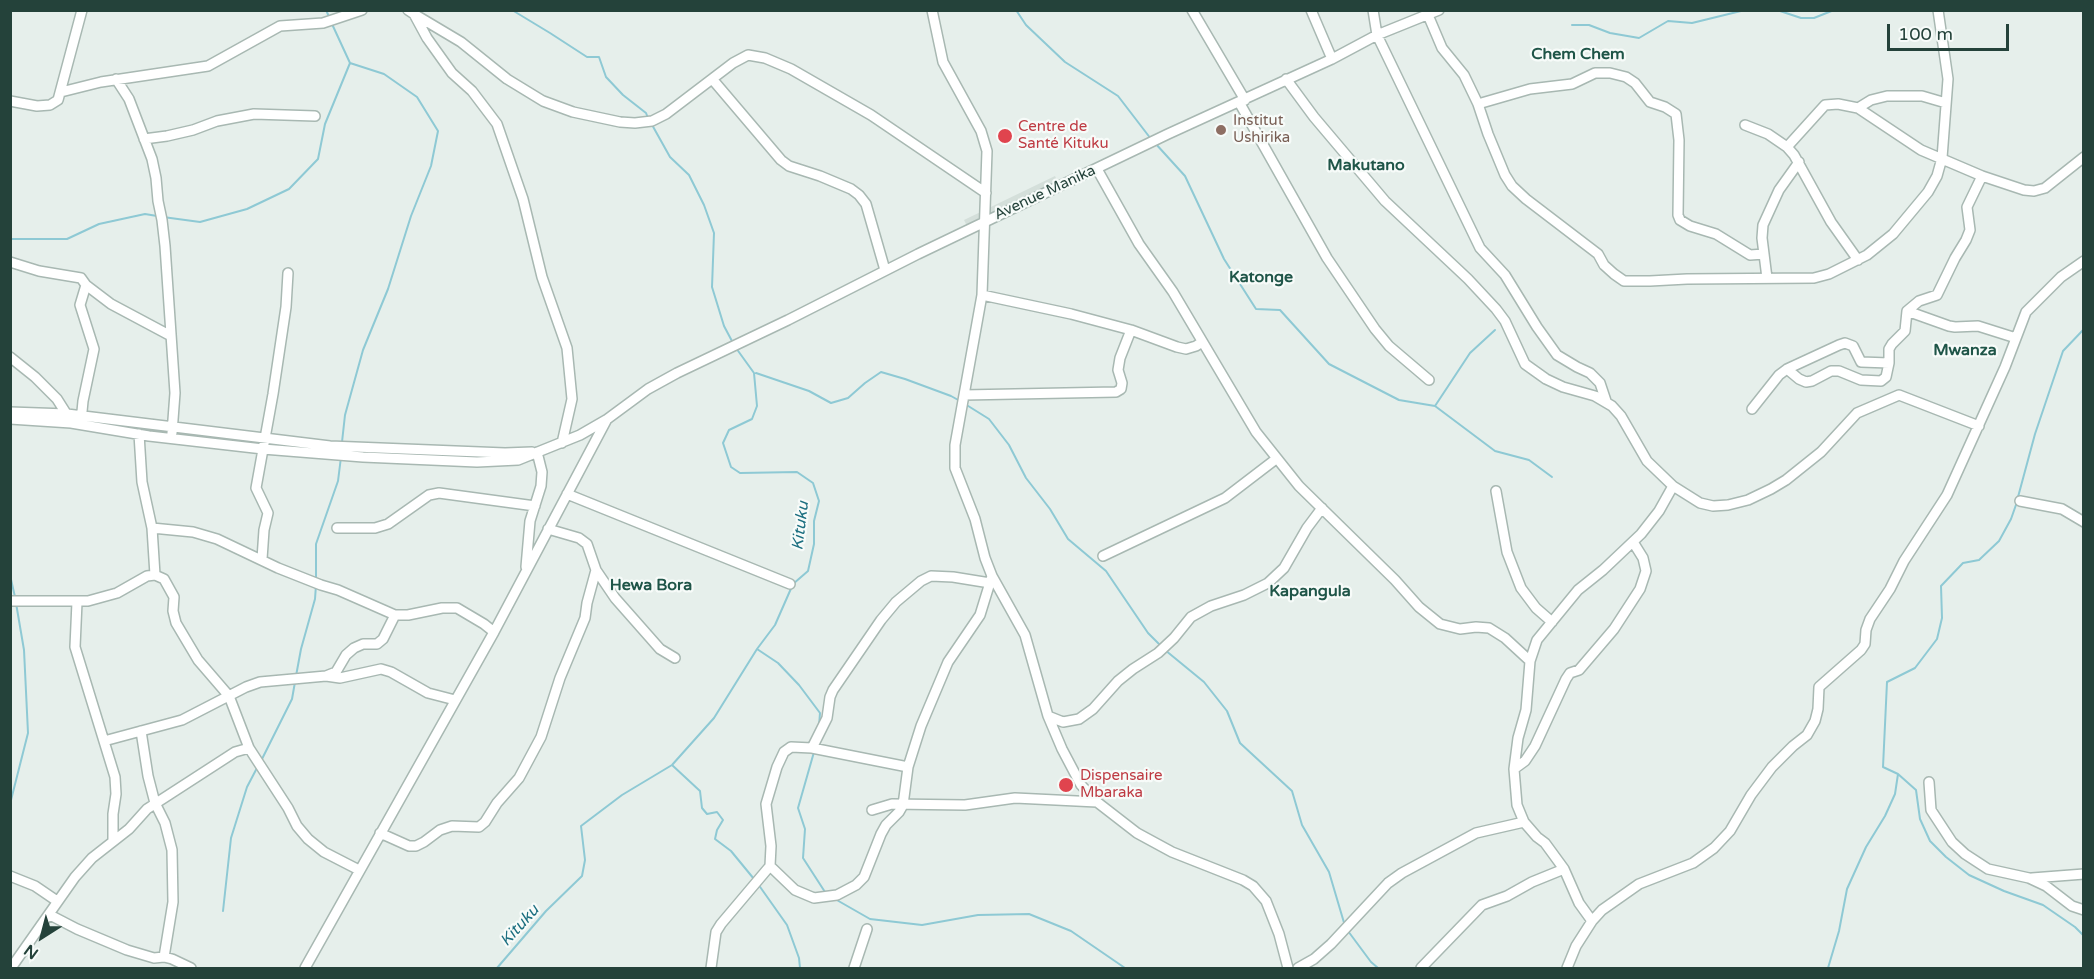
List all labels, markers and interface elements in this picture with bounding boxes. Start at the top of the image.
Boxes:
scale bar [1890,12,2012,50]
text: 100 m [1898,23,1953,45]
district label: Chem Chem [1531,45,1625,65]
place label: Institut Ushirika [1233,112,1290,147]
place label: Centre de Santé Kituku [1018,118,1109,153]
marker: Institut Ushirika [1214,123,1228,137]
marker: Centre de Santé Kituku [996,127,1014,145]
district label: Makutano [1327,156,1405,176]
street label: Avenue Manika [991,162,1099,224]
district label: Katonge [1229,268,1293,288]
district label: Mwanza [1933,341,1997,361]
water label: Kituku [788,501,814,551]
district label: Hewa Bora [610,576,692,596]
district label: Kapangula [1269,582,1351,602]
place label: Dispensaire Mbaraka [1080,767,1163,802]
marker: Dispensaire Mbaraka [1057,776,1075,794]
water label: Kituku [496,901,544,951]
north arrow [12,907,72,967]
text: N [20,940,43,963]

